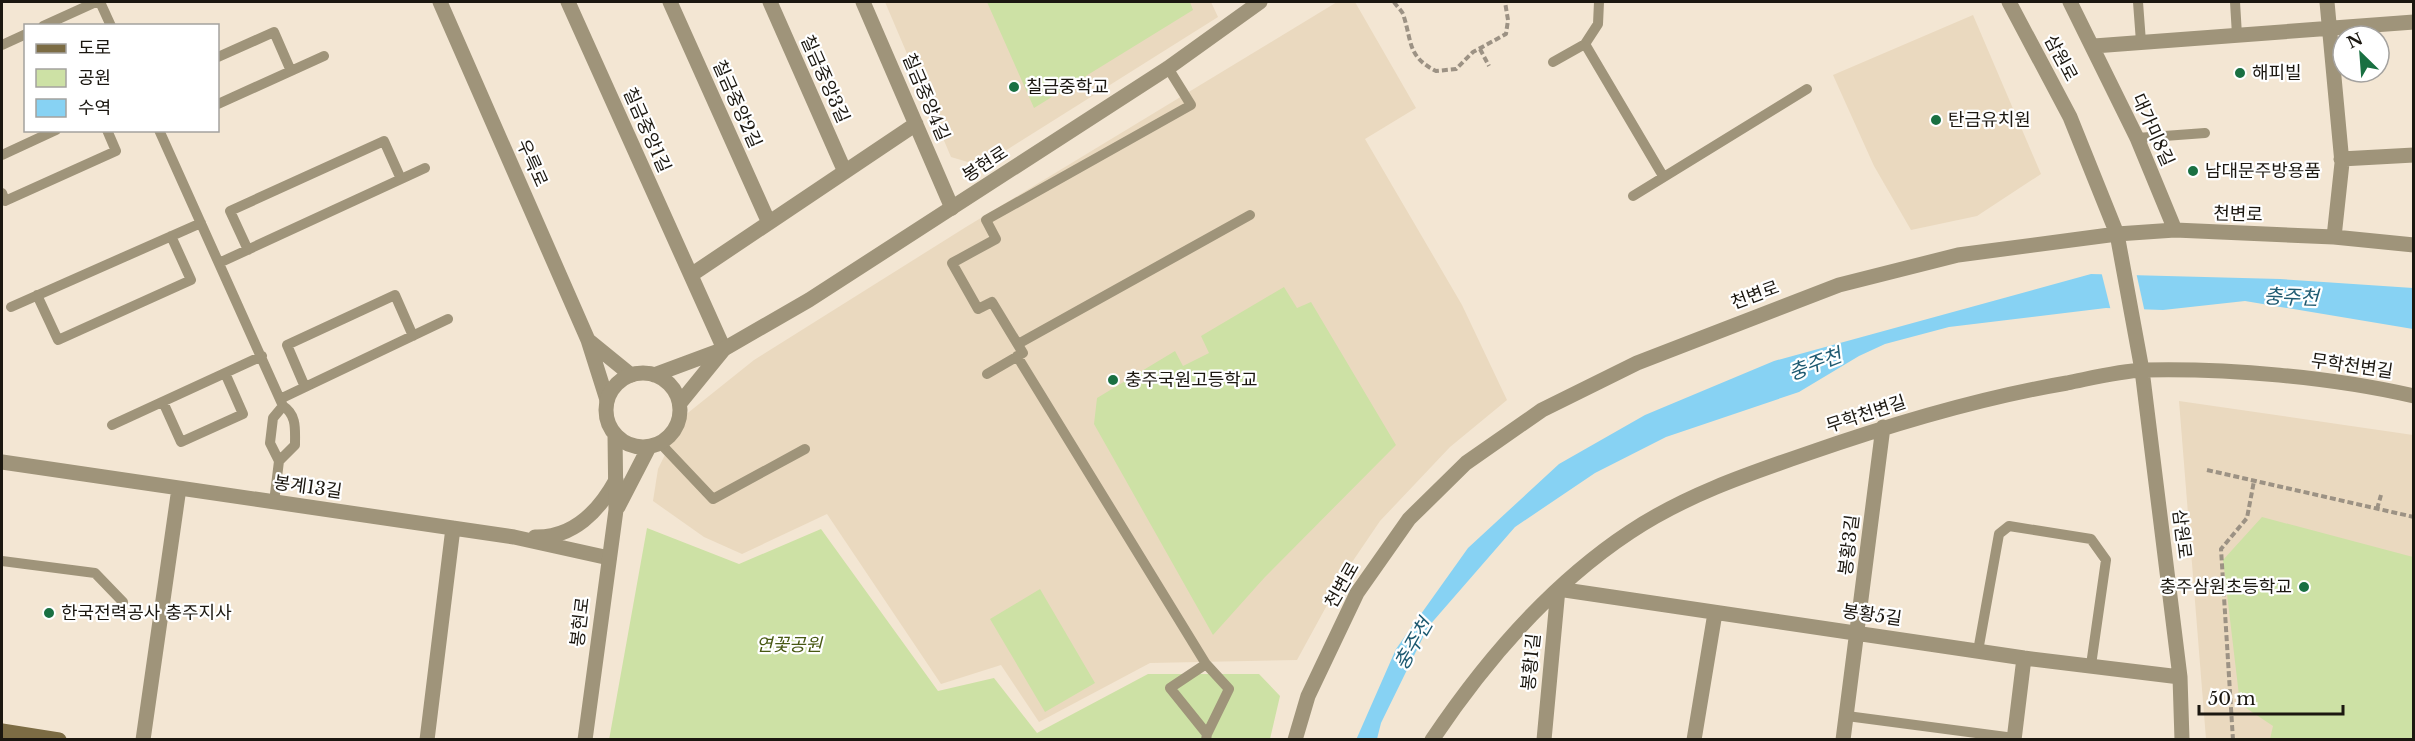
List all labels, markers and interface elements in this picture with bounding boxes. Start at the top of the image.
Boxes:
legend [24,24,219,132]
north arrow [2331,24,2391,84]
text: N [2344,28,2366,53]
street label: 삼원로 [2040,31,2082,85]
street label: 칠금중앙3길 [796,32,854,126]
text: 도로 [78,37,111,59]
street label: 칠금중앙4길 [898,50,954,144]
street label: 칠금중앙2길 [708,57,766,151]
place label: 해피빌 [2252,62,2302,84]
marker: 해피빌 [2233,66,2247,80]
text: 공원 [78,67,111,89]
place label: 칠금중학교 [1026,76,1109,98]
marker: 칠금중학교 [1007,80,1021,94]
street label: 칠금중앙1길 [618,84,676,176]
street label: 대가미8길 [2127,90,2179,170]
text: 수역 [78,97,111,119]
place label: 탄금유치원 [1948,109,2031,131]
marker: 탄금유치원 [1929,113,1943,127]
street label: 우륵로 [512,136,552,190]
street label: 봉현로 [958,141,1012,187]
place label: 남대문주방용품 [2205,160,2321,182]
marker: 남대문주방용품 [2186,164,2200,178]
street label: 천변로 [2213,202,2263,226]
street label: 천변로 [1728,276,1782,314]
water label: 충주천 [2263,284,2322,310]
water label: 충주천 [1785,342,1847,385]
street label: 무학천변길 [2309,349,2395,383]
place label: 충주국원고등학교 [1125,369,1257,391]
marker: 충주국원고등학교 [1106,373,1120,387]
street label: 무학천변길 [1823,391,1909,437]
street label: 봉계13길 [272,471,344,503]
street label: 삼원로 [2168,508,2196,560]
street label: 봉황3길 [1834,513,1864,577]
street label: 천변로 [1320,558,1364,612]
place label: 충주삼원초등학교 [2160,576,2292,598]
marker: 충주삼원초등학교 [2297,580,2311,594]
street label: 봉현로 [566,596,594,648]
street label: 봉황5길 [1841,600,1903,630]
place label: 한국전력공사 충주지사 [61,602,232,624]
marker: 한국전력공사 충주지사 [42,606,56,620]
water label: 충주천 [1389,612,1438,674]
street label: 봉황1길 [1517,632,1545,692]
park label: 연꽃공원 [756,634,824,656]
scale bar [2199,678,2343,716]
text: 50 m [2208,688,2256,710]

